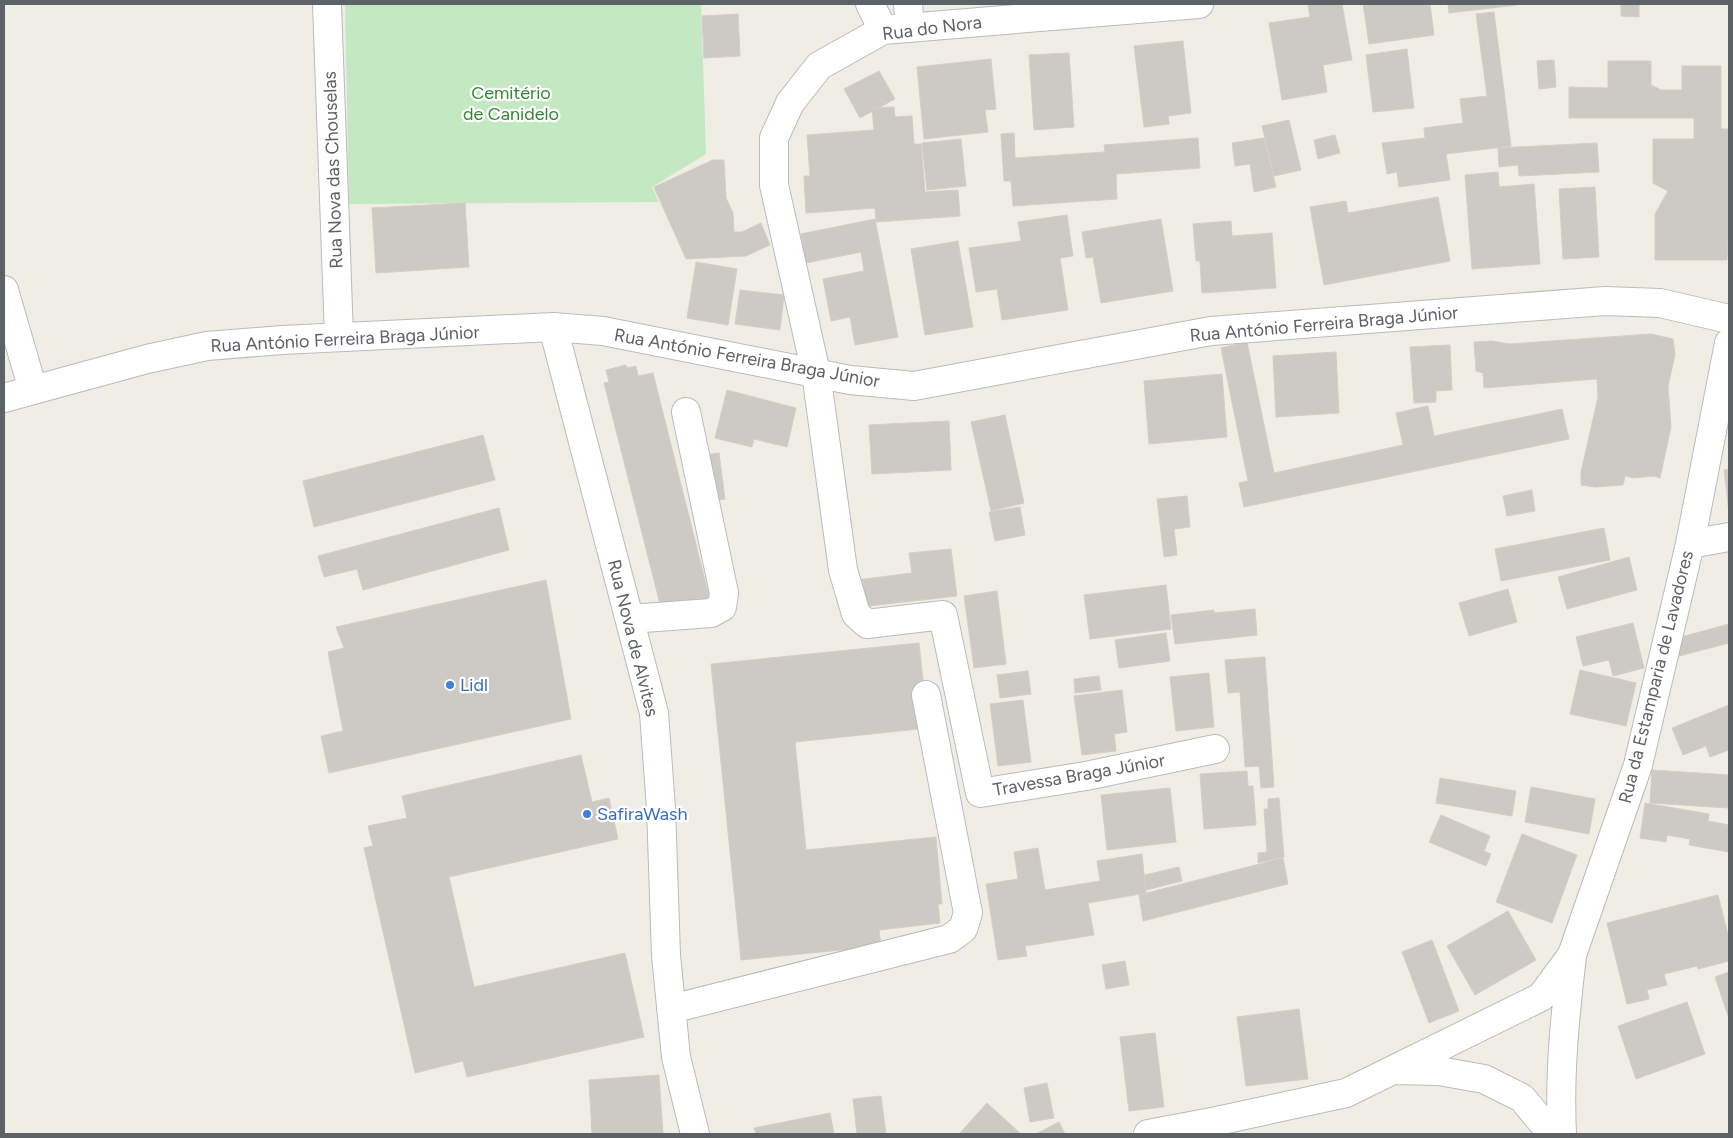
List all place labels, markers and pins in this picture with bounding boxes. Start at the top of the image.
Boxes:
place label: Lidl [460,674,488,696]
marker: Lidl [444,679,456,691]
place label: SafiraWash [597,803,687,825]
marker: SafiraWash [581,808,593,820]

